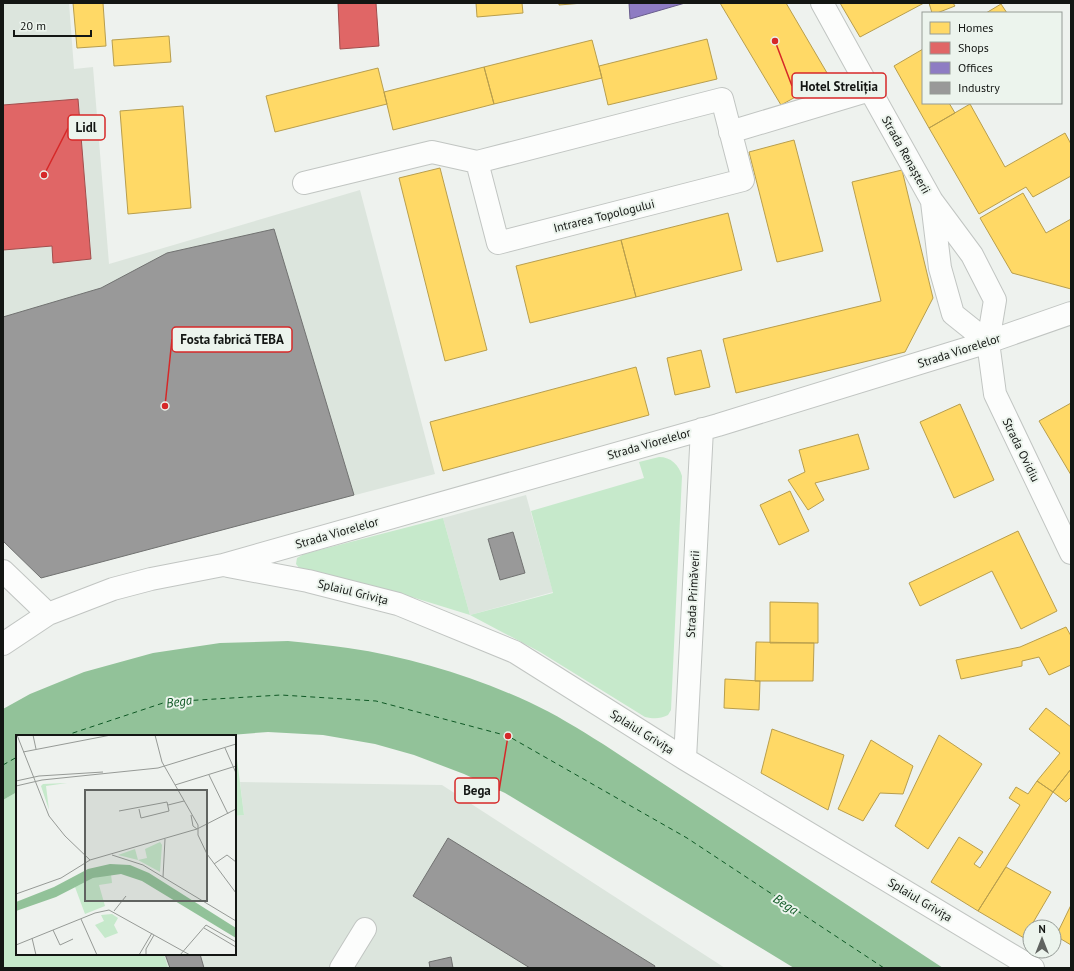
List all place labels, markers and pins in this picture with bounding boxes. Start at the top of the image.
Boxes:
callout: Hotel Streliția [792,73,886,98]
callout: Lidl [68,115,105,140]
callout: Fosta fabrică TEBA [172,327,292,352]
callout: Bega [455,778,499,803]

